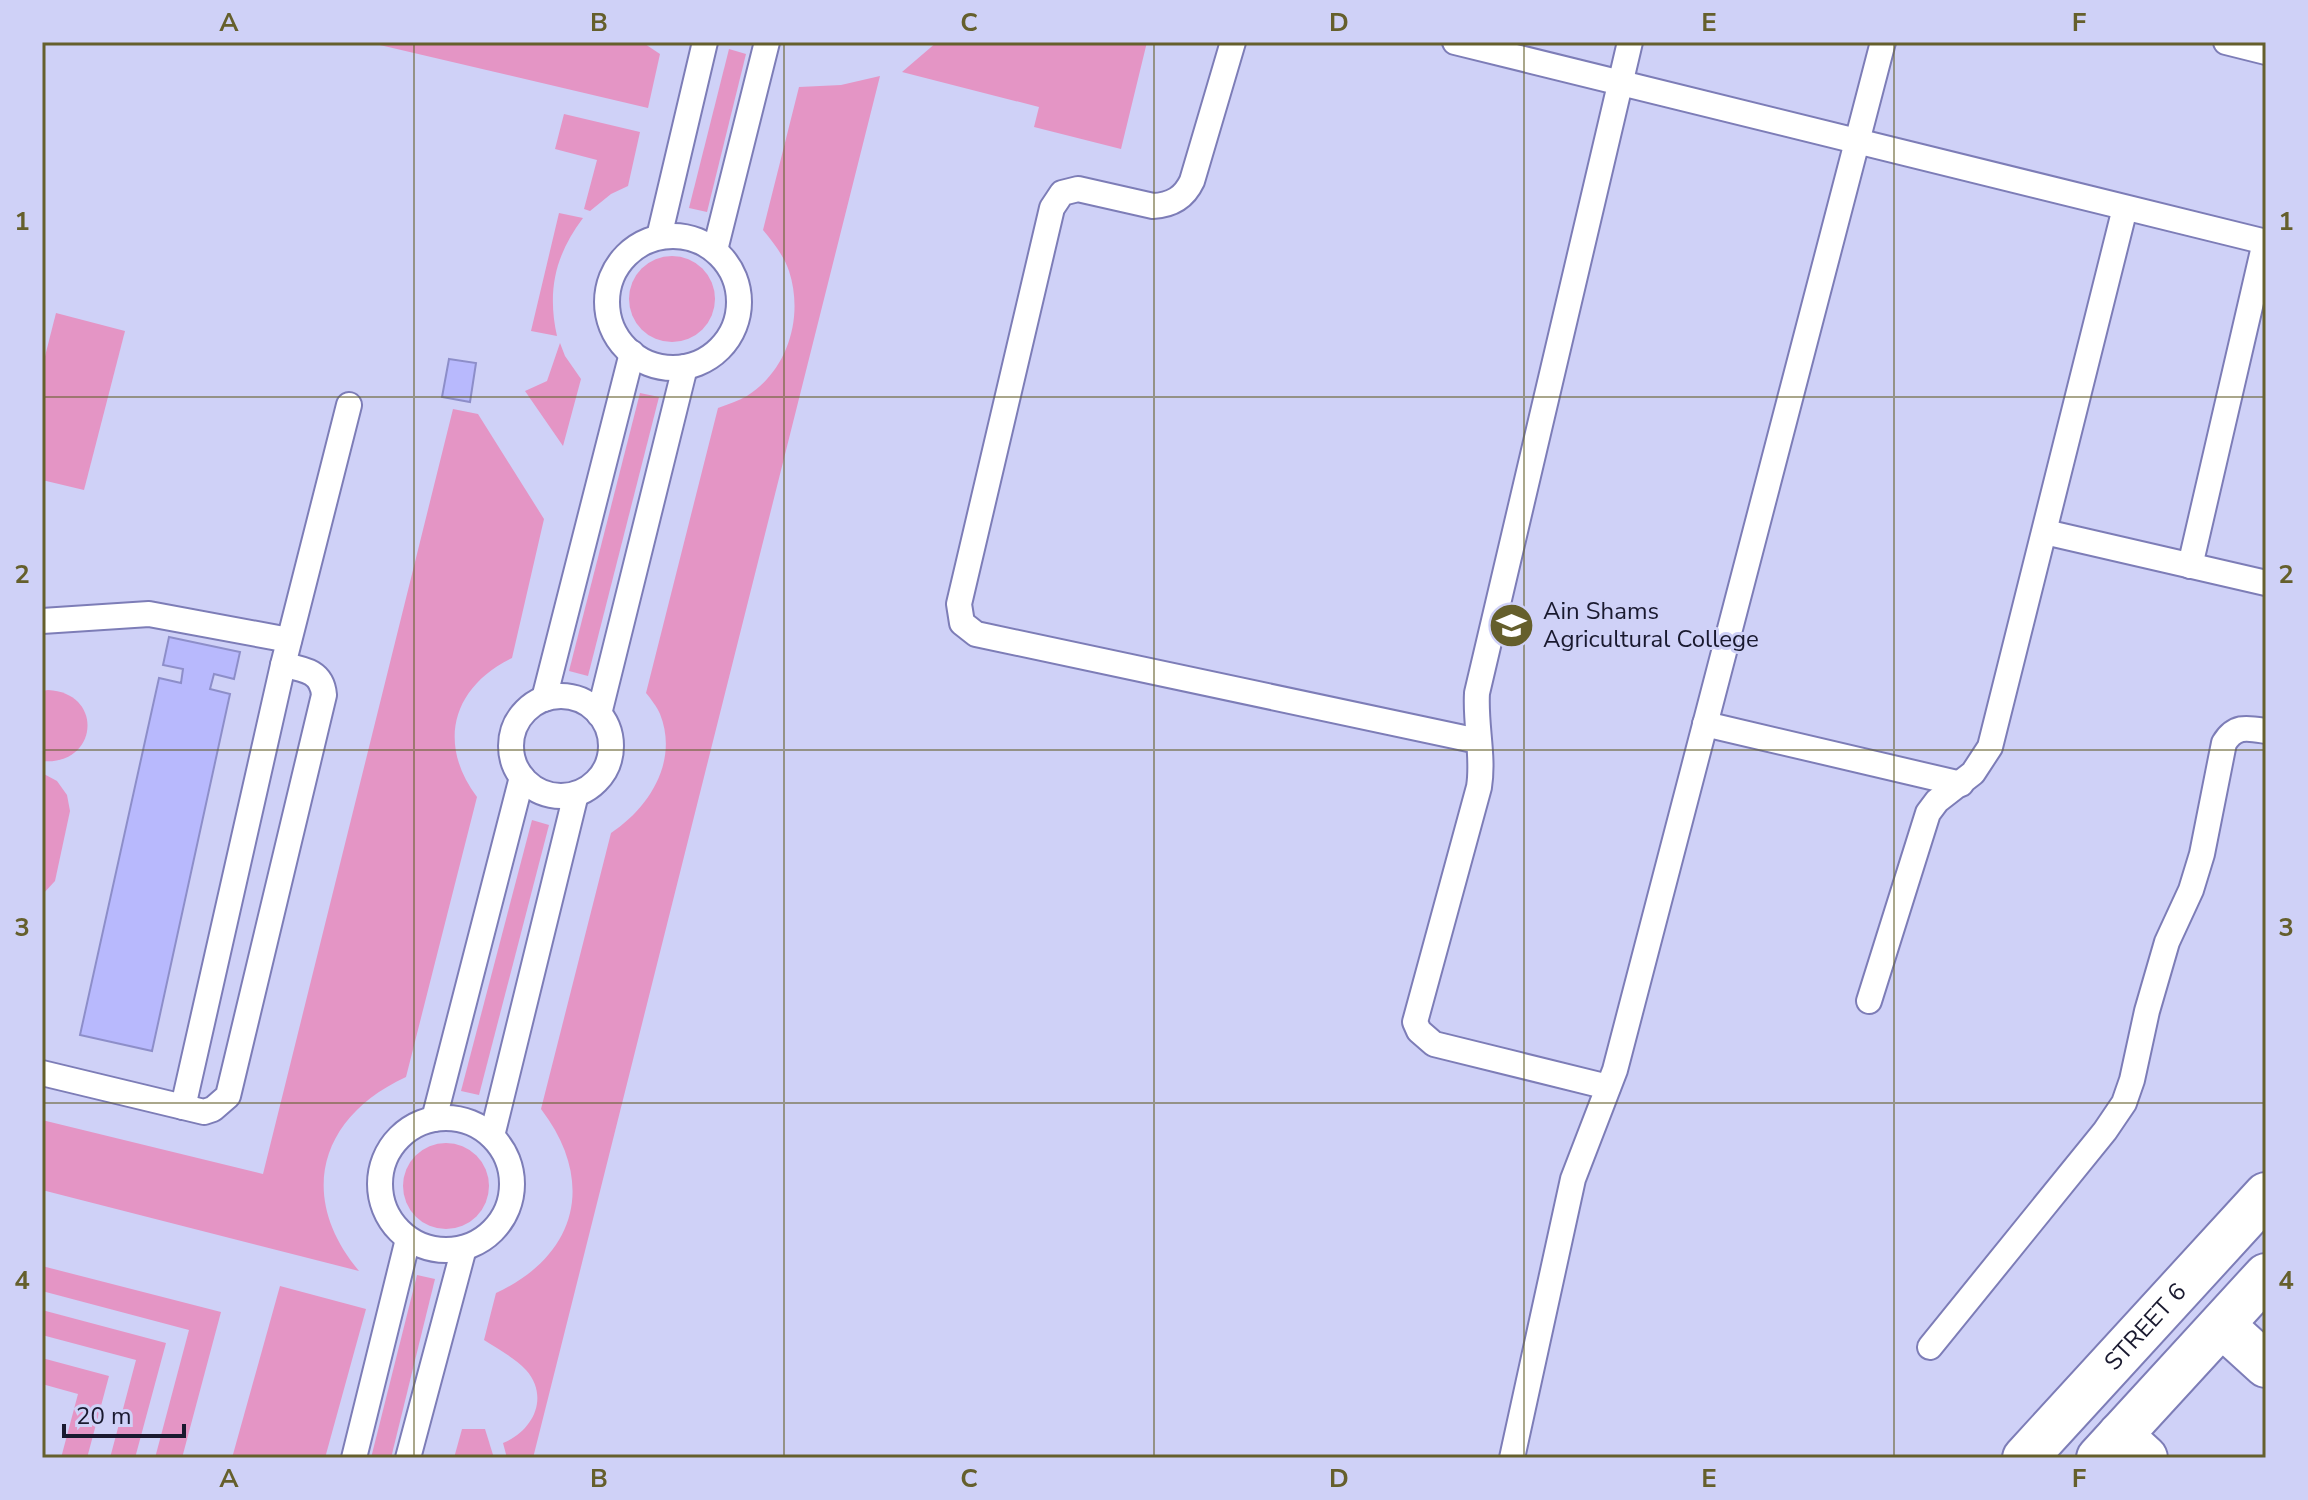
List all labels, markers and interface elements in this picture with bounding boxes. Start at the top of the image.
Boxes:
text: A [219,5,239,40]
text: B [590,5,608,40]
text: C [960,5,978,40]
text: D [1329,5,1349,40]
text: E [1701,5,1717,40]
text: F [2072,5,2086,40]
text: 1 [14,204,30,239]
text: 1 [2278,204,2294,239]
text: 2 [14,557,30,592]
text: 2 [2278,557,2294,592]
place label: Ain Shams Agricultural College [1543,595,1759,655]
school or university icon: Ain Shams Agricultural College [1488,601,1536,649]
text: 3 [14,910,30,945]
text: 3 [2278,910,2294,945]
text: 4 [14,1263,30,1298]
text: 4 [2278,1263,2294,1298]
street label: STREET 6 [2097,1276,2193,1377]
scale bar [64,1388,184,1438]
text: 20 m [76,1400,132,1432]
text: A [219,1461,239,1496]
text: B [590,1461,608,1496]
text: C [960,1461,978,1496]
text: D [1329,1461,1349,1496]
text: E [1701,1461,1717,1496]
text: F [2072,1461,2086,1496]

